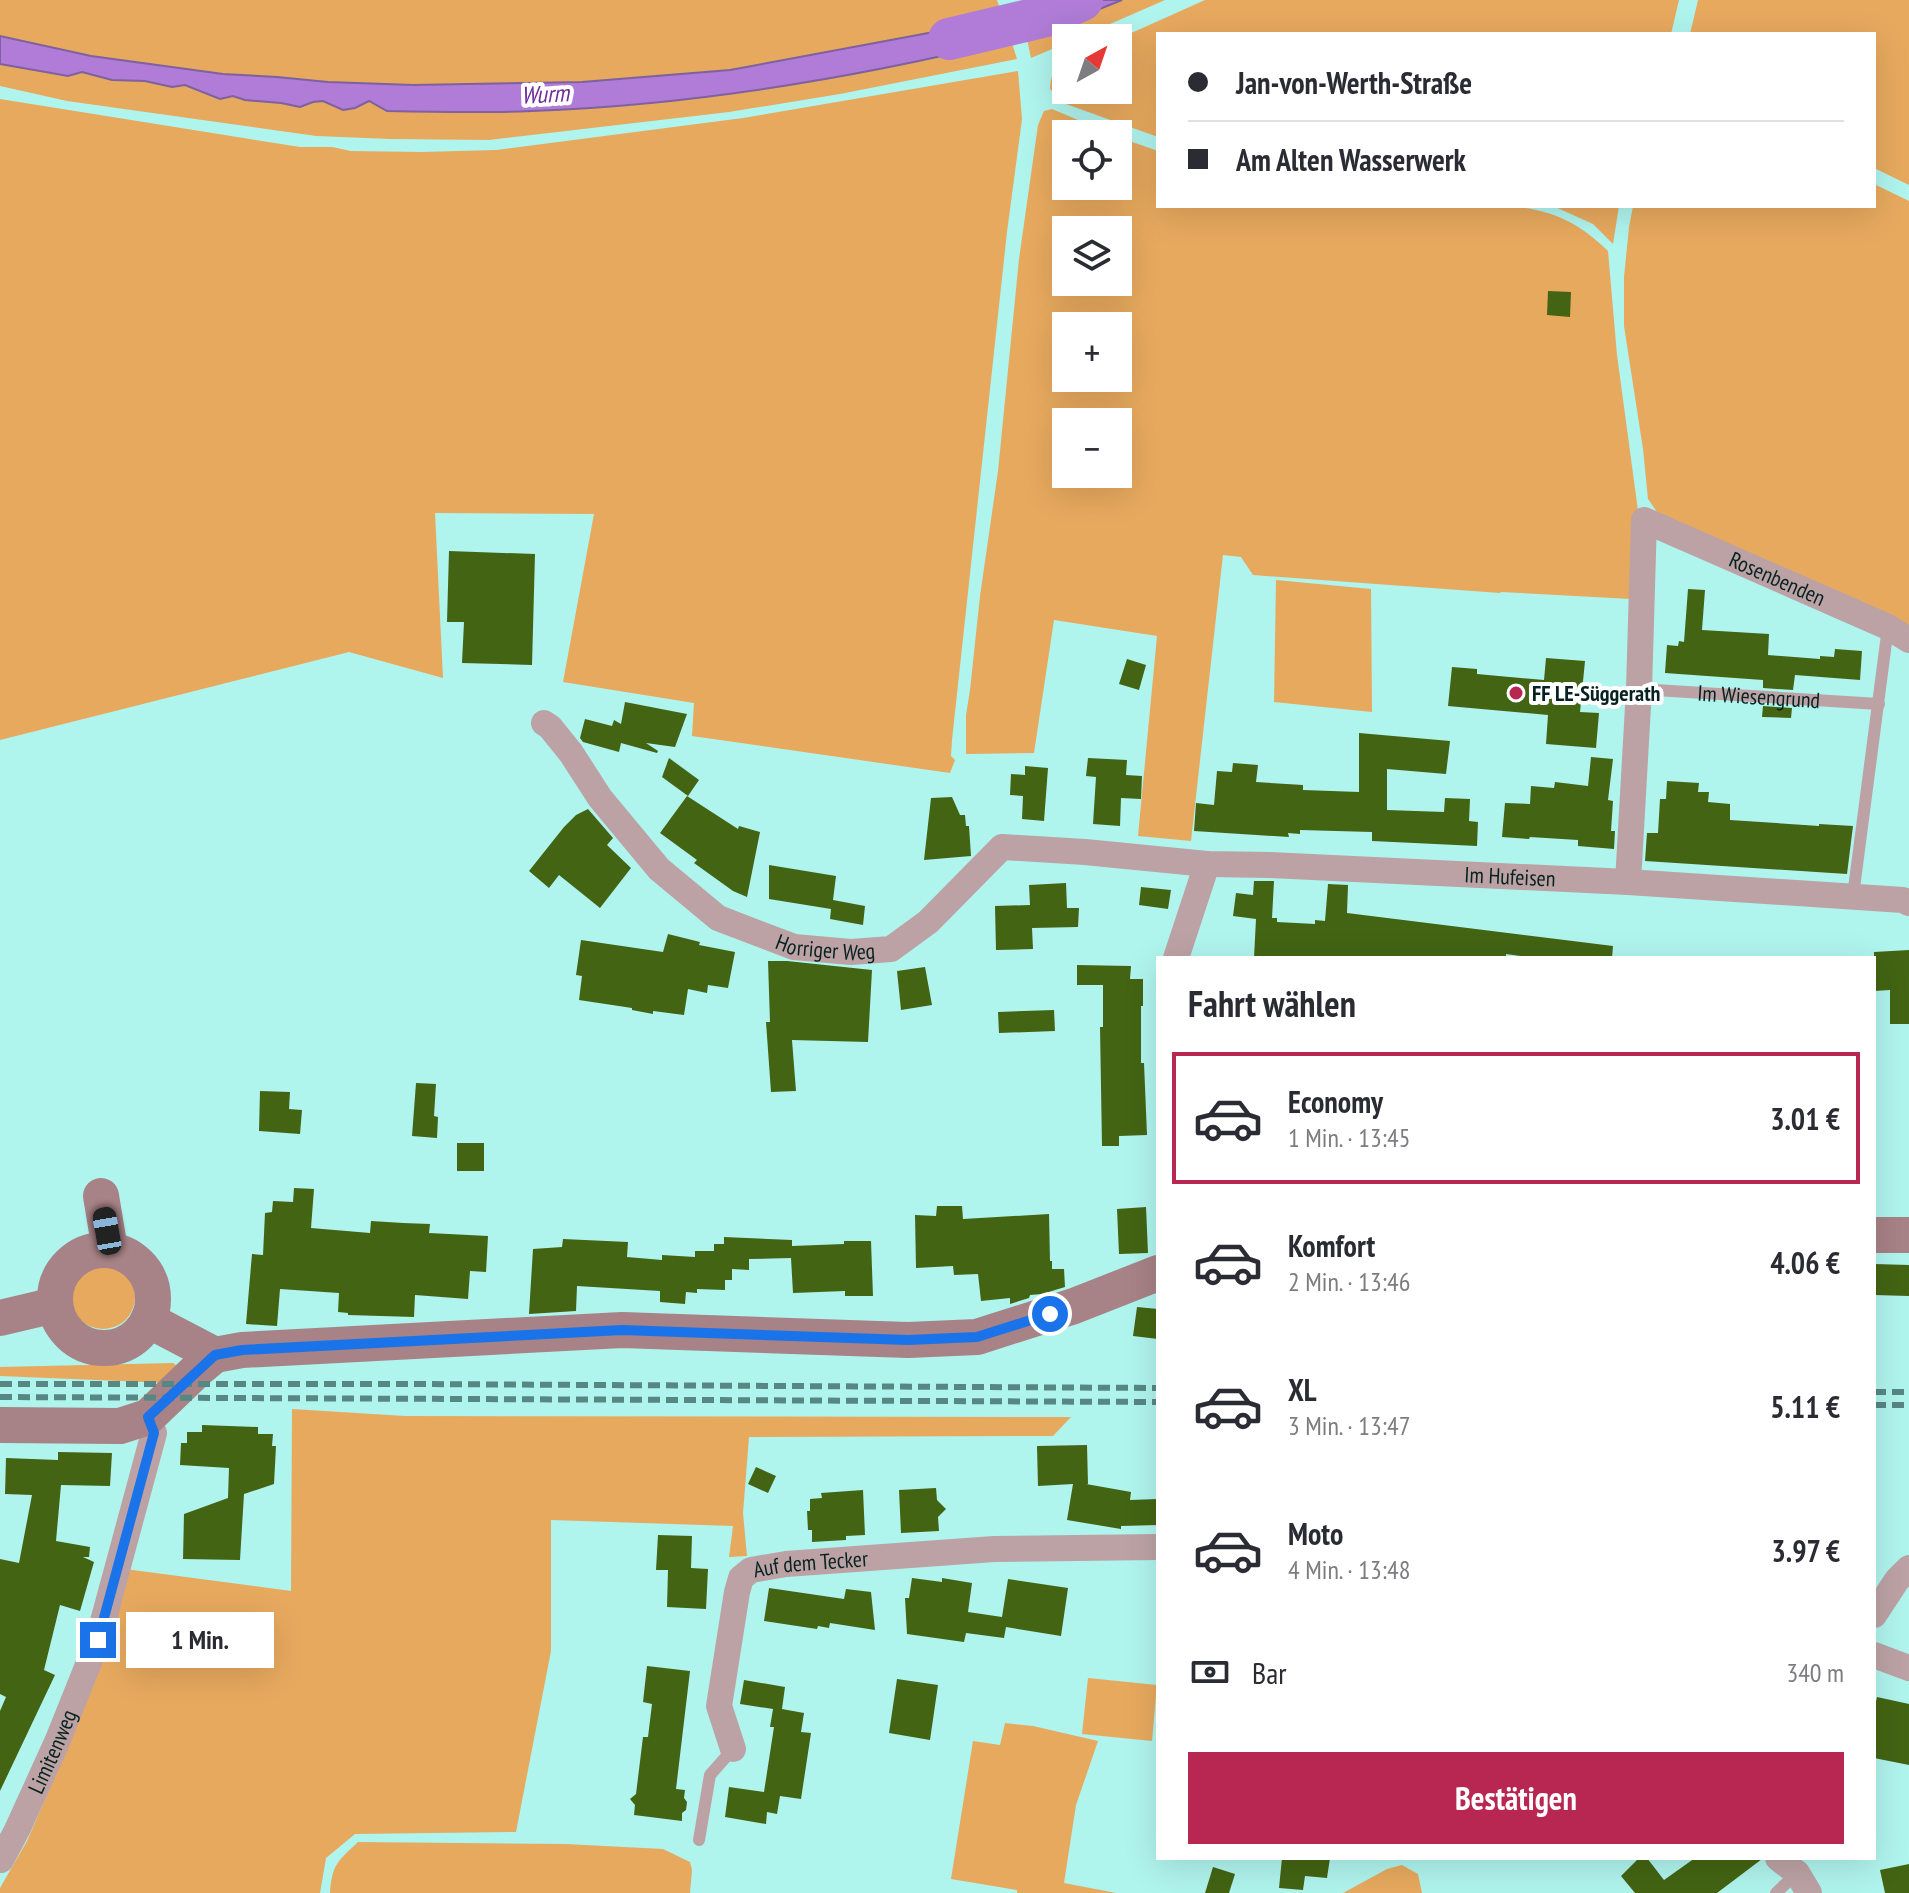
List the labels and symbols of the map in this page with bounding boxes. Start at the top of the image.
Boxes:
north arrow [1052,24,1132,104]
water label: Wurm [520,77,571,111]
street label: Rosenbenden [1725,545,1830,612]
place label: FF LE-Süggerath [1532,679,1661,707]
street label: Im Wiesengrund [1697,679,1821,714]
marker: FF LE-Süggerath [1507,684,1525,702]
street label: Im Hufeisen [1464,860,1556,893]
street label: Horriger Weg [772,927,876,967]
car [91,1205,123,1257]
route start [1032,1296,1068,1332]
street label: Auf dem Tecker [751,1544,869,1583]
callout: 1 Min. [126,1612,274,1668]
route end [80,1622,116,1658]
street label: Limitenweg [21,1705,83,1798]

